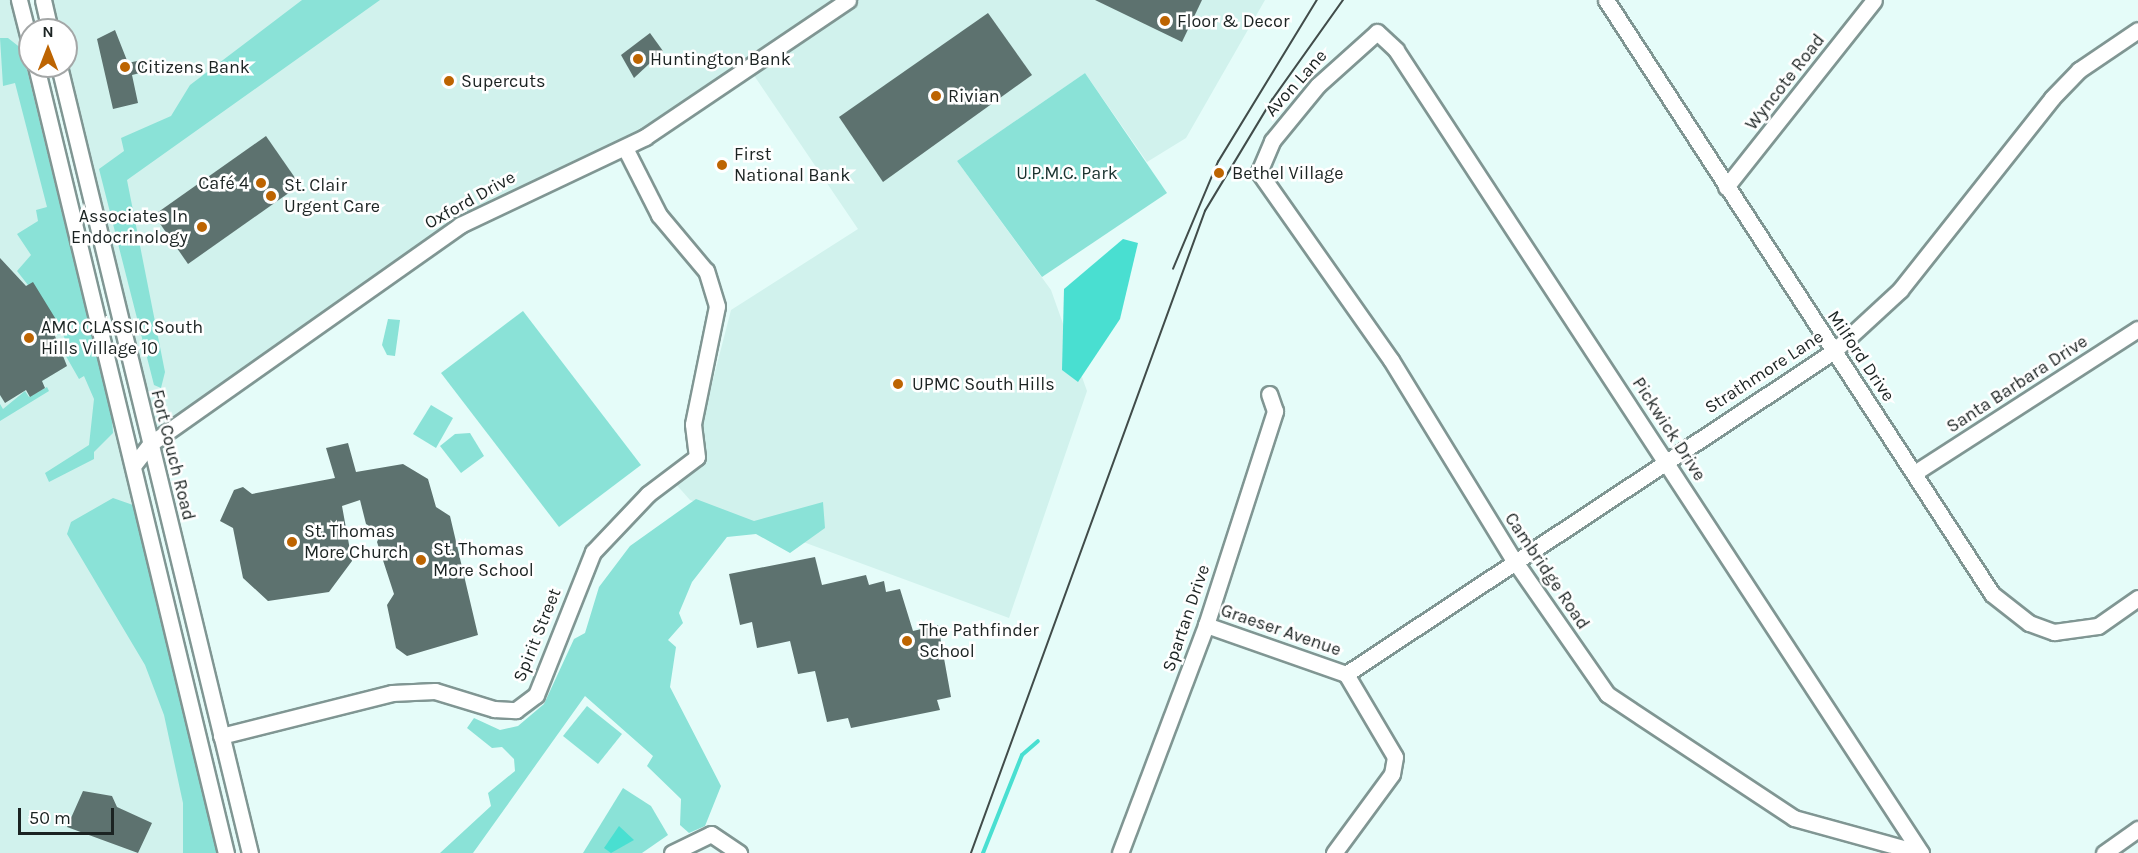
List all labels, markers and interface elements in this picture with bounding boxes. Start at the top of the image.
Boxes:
place label: Floor & Decor [1177,10,1289,32]
marker: Floor & Decor [1158,14,1172,28]
north arrow [18,18,78,78]
text: N [42,22,54,41]
street label: Wyncote Road [1741,30,1829,134]
street label: Avon Lane [1260,45,1332,121]
place label: Huntington Bank [650,48,791,70]
marker: Huntington Bank [631,52,645,66]
place label: Citizens Bank [137,56,250,78]
marker: Citizens Bank [118,60,132,74]
place label: Supercuts [461,70,545,92]
marker: Supercuts [442,74,456,88]
place label: Rivian [948,85,1000,107]
marker: Rivian [929,89,943,103]
place label: First National Bank [734,144,850,186]
marker: First National Bank [715,158,729,172]
park label: U.P.M.C. Park [1016,162,1118,184]
place label: Bethel Village [1232,162,1344,184]
marker: Bethel Village [1210,164,1228,182]
street label: Oxford Drive [421,166,519,234]
place label: Café 4 [198,172,249,194]
place label: St. Clair Urgent Care [284,175,380,218]
marker: Café 4 [254,176,268,190]
marker: St. Clair Urgent Care [262,187,280,205]
place label: Associates In Endocrinology [71,206,188,248]
marker: Associates In Endocrinology [193,218,211,236]
street label: Milford Drive [1823,306,1899,406]
place label: AMC CLASSIC South Hills Village 10 [41,317,203,360]
street label: Strathmore Lane [1701,326,1827,418]
street label: Santa Barbara Drive [1943,330,2091,438]
marker: AMC CLASSIC South Hills Village 10 [22,331,36,345]
place label: UPMC South Hills [912,373,1055,395]
street label: Pickwick Drive [1628,373,1710,485]
marker: UPMC South Hills [889,375,907,393]
street label: Fort Couch Road [146,387,200,523]
street label: Cambridge Road [1500,509,1594,633]
place label: St. Thomas More Church [304,521,409,564]
marker: St. Thomas More Church [285,535,299,549]
place label: St. Thomas More School [433,539,534,582]
marker: St. Thomas More School [414,553,428,567]
street label: Spartan Drive [1158,562,1214,674]
street label: Spirit Street [508,585,566,685]
street label: Graeser Avenue [1218,599,1344,661]
place label: The Pathfinder School [919,620,1039,662]
marker: The Pathfinder School [900,634,914,648]
scale bar [21,796,117,834]
text: 50 m [29,807,71,829]

